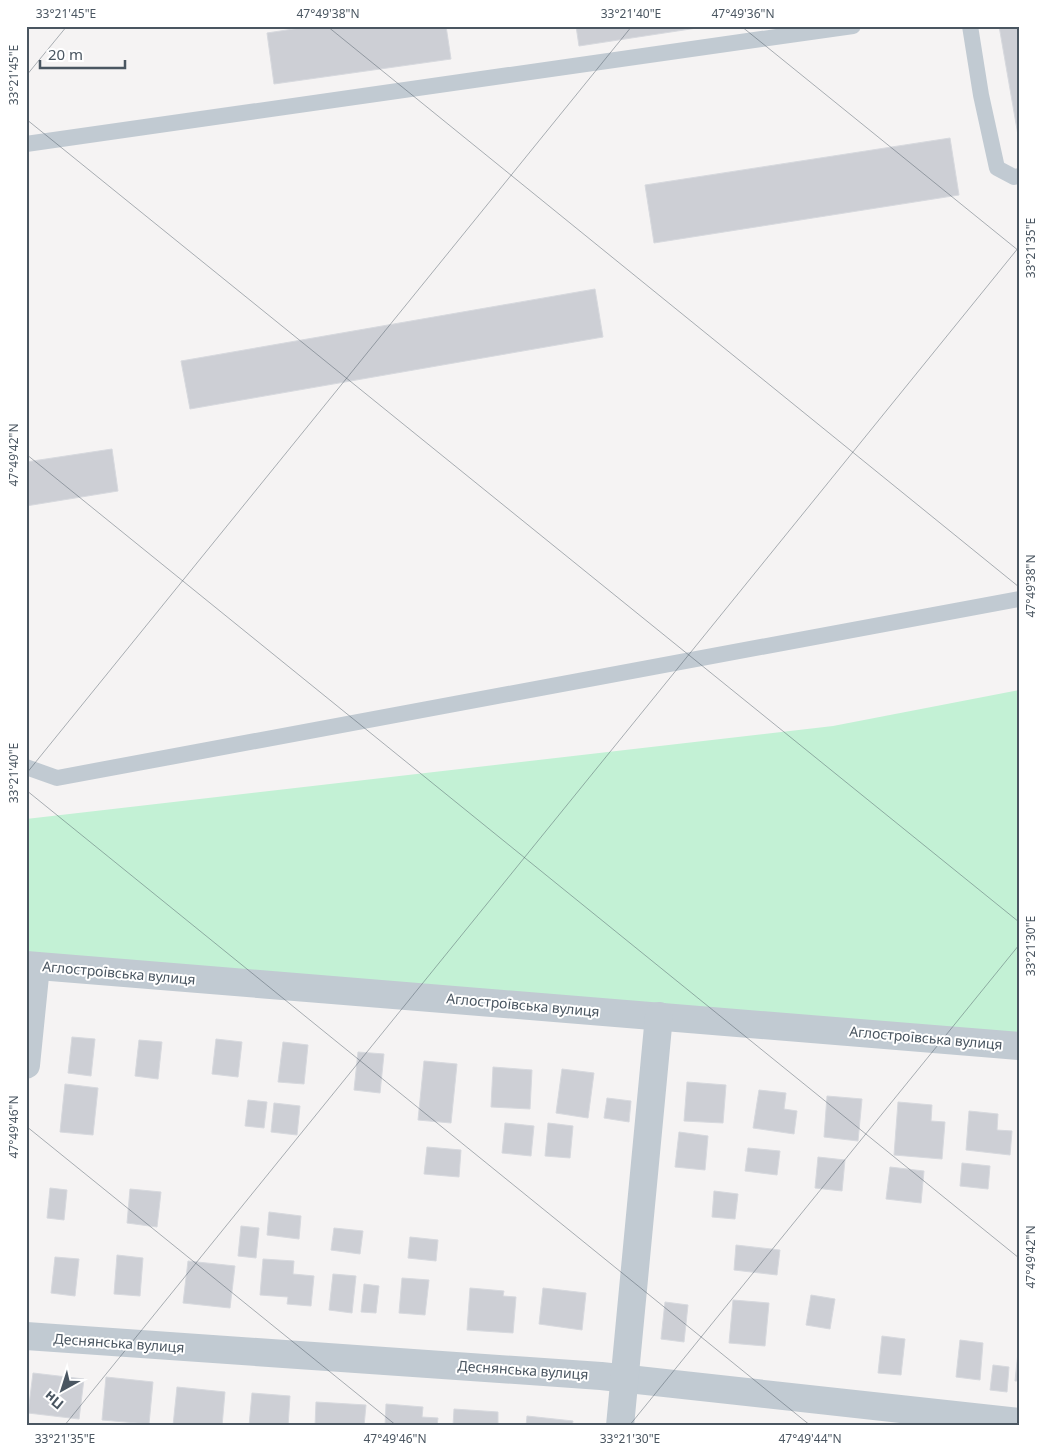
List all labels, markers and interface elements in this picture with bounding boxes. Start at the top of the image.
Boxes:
text: 33°21'45"E [36,5,96,22]
text: 47°49'38"N [296,5,360,22]
text: 33°21'40"E [601,5,661,22]
text: 47°49'36"N [711,5,775,22]
scale bar [40,38,125,70]
text: 20 m [48,44,83,64]
text: 33°21'45"E [5,45,22,105]
text: 33°21'35"E [1022,218,1039,278]
text: 47°49'42"N [5,423,22,487]
text: 47°49'38"N [1022,554,1039,618]
text: 33°21'40"E [5,743,22,803]
text: 33°21'30"E [1022,916,1039,976]
street label: Аглостроївська вулиця [42,956,196,989]
street label: Аглостроївська вулиця [446,988,600,1021]
street label: Аглостроївська вулиця [849,1021,1003,1054]
text: 47°49'46"N [5,1095,22,1159]
text: 47°49'42"N [1022,1225,1039,1289]
street label: Деснянська вулиця [53,1328,185,1357]
street label: Деснянська вулиця [457,1355,589,1384]
north arrow [38,1364,88,1414]
text: Пн [40,1387,67,1414]
text: 33°21'35"E [35,1430,95,1447]
text: 47°49'46"N [363,1430,427,1447]
text: 33°21'30"E [600,1430,660,1447]
text: 47°49'44"N [778,1430,842,1447]

